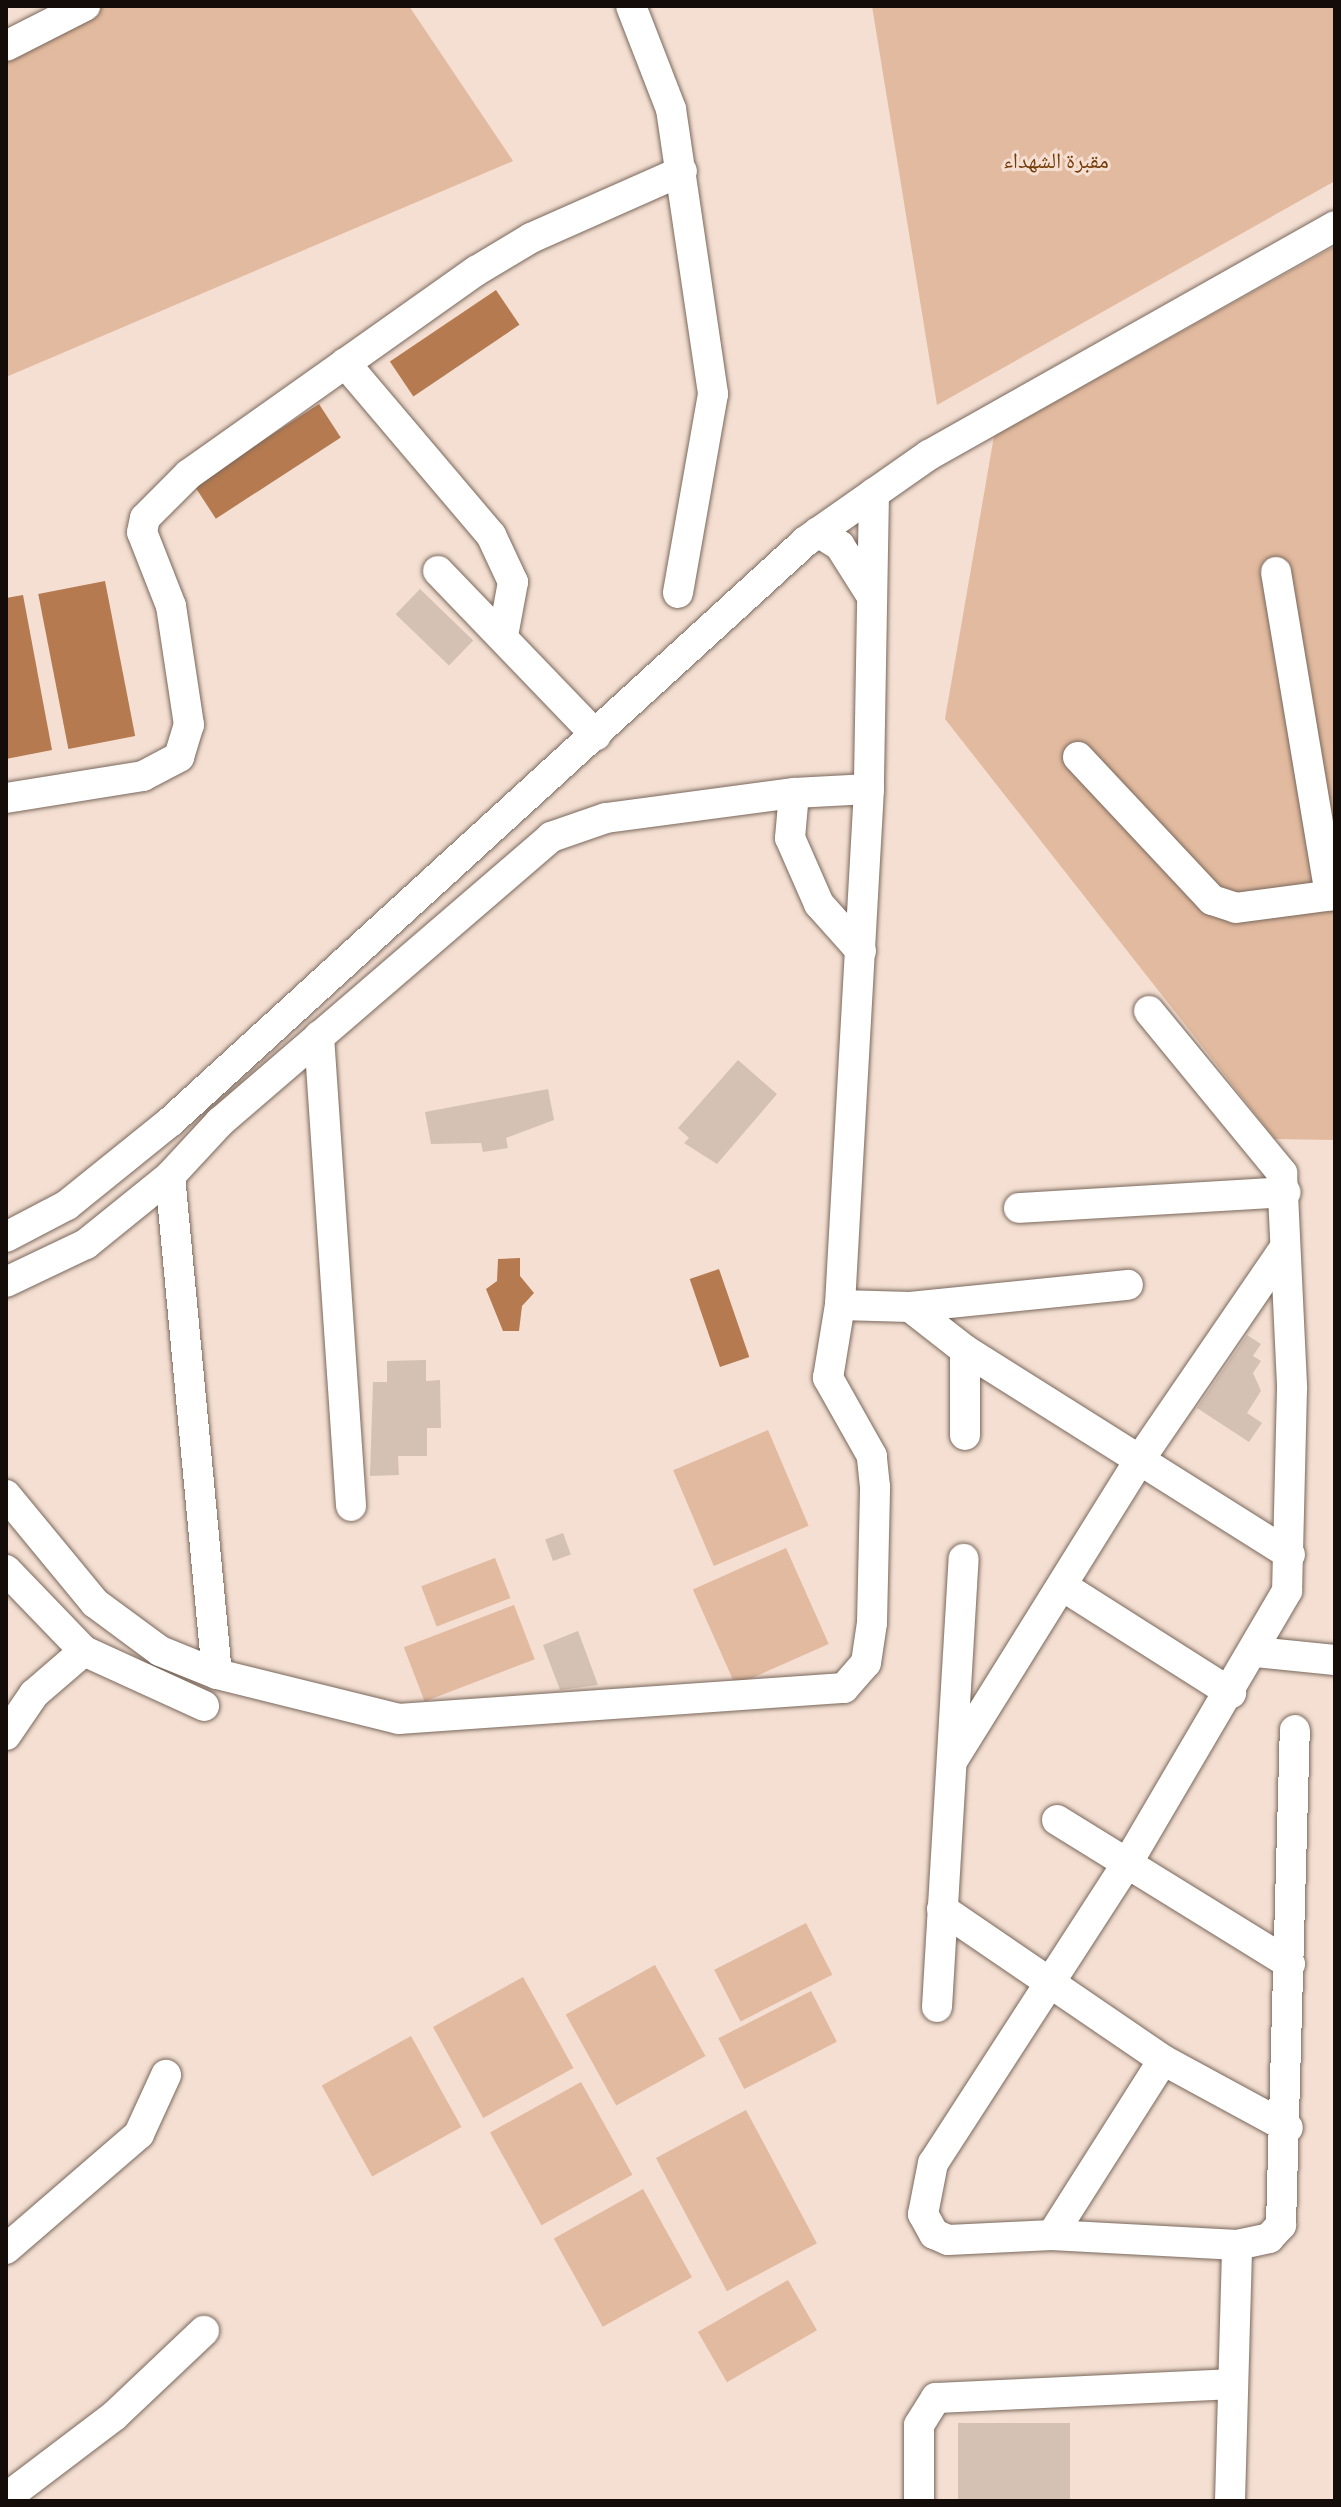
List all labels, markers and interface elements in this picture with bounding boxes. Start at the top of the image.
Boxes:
park label: مقبرة الشهداء [1003,148,1109,174]

